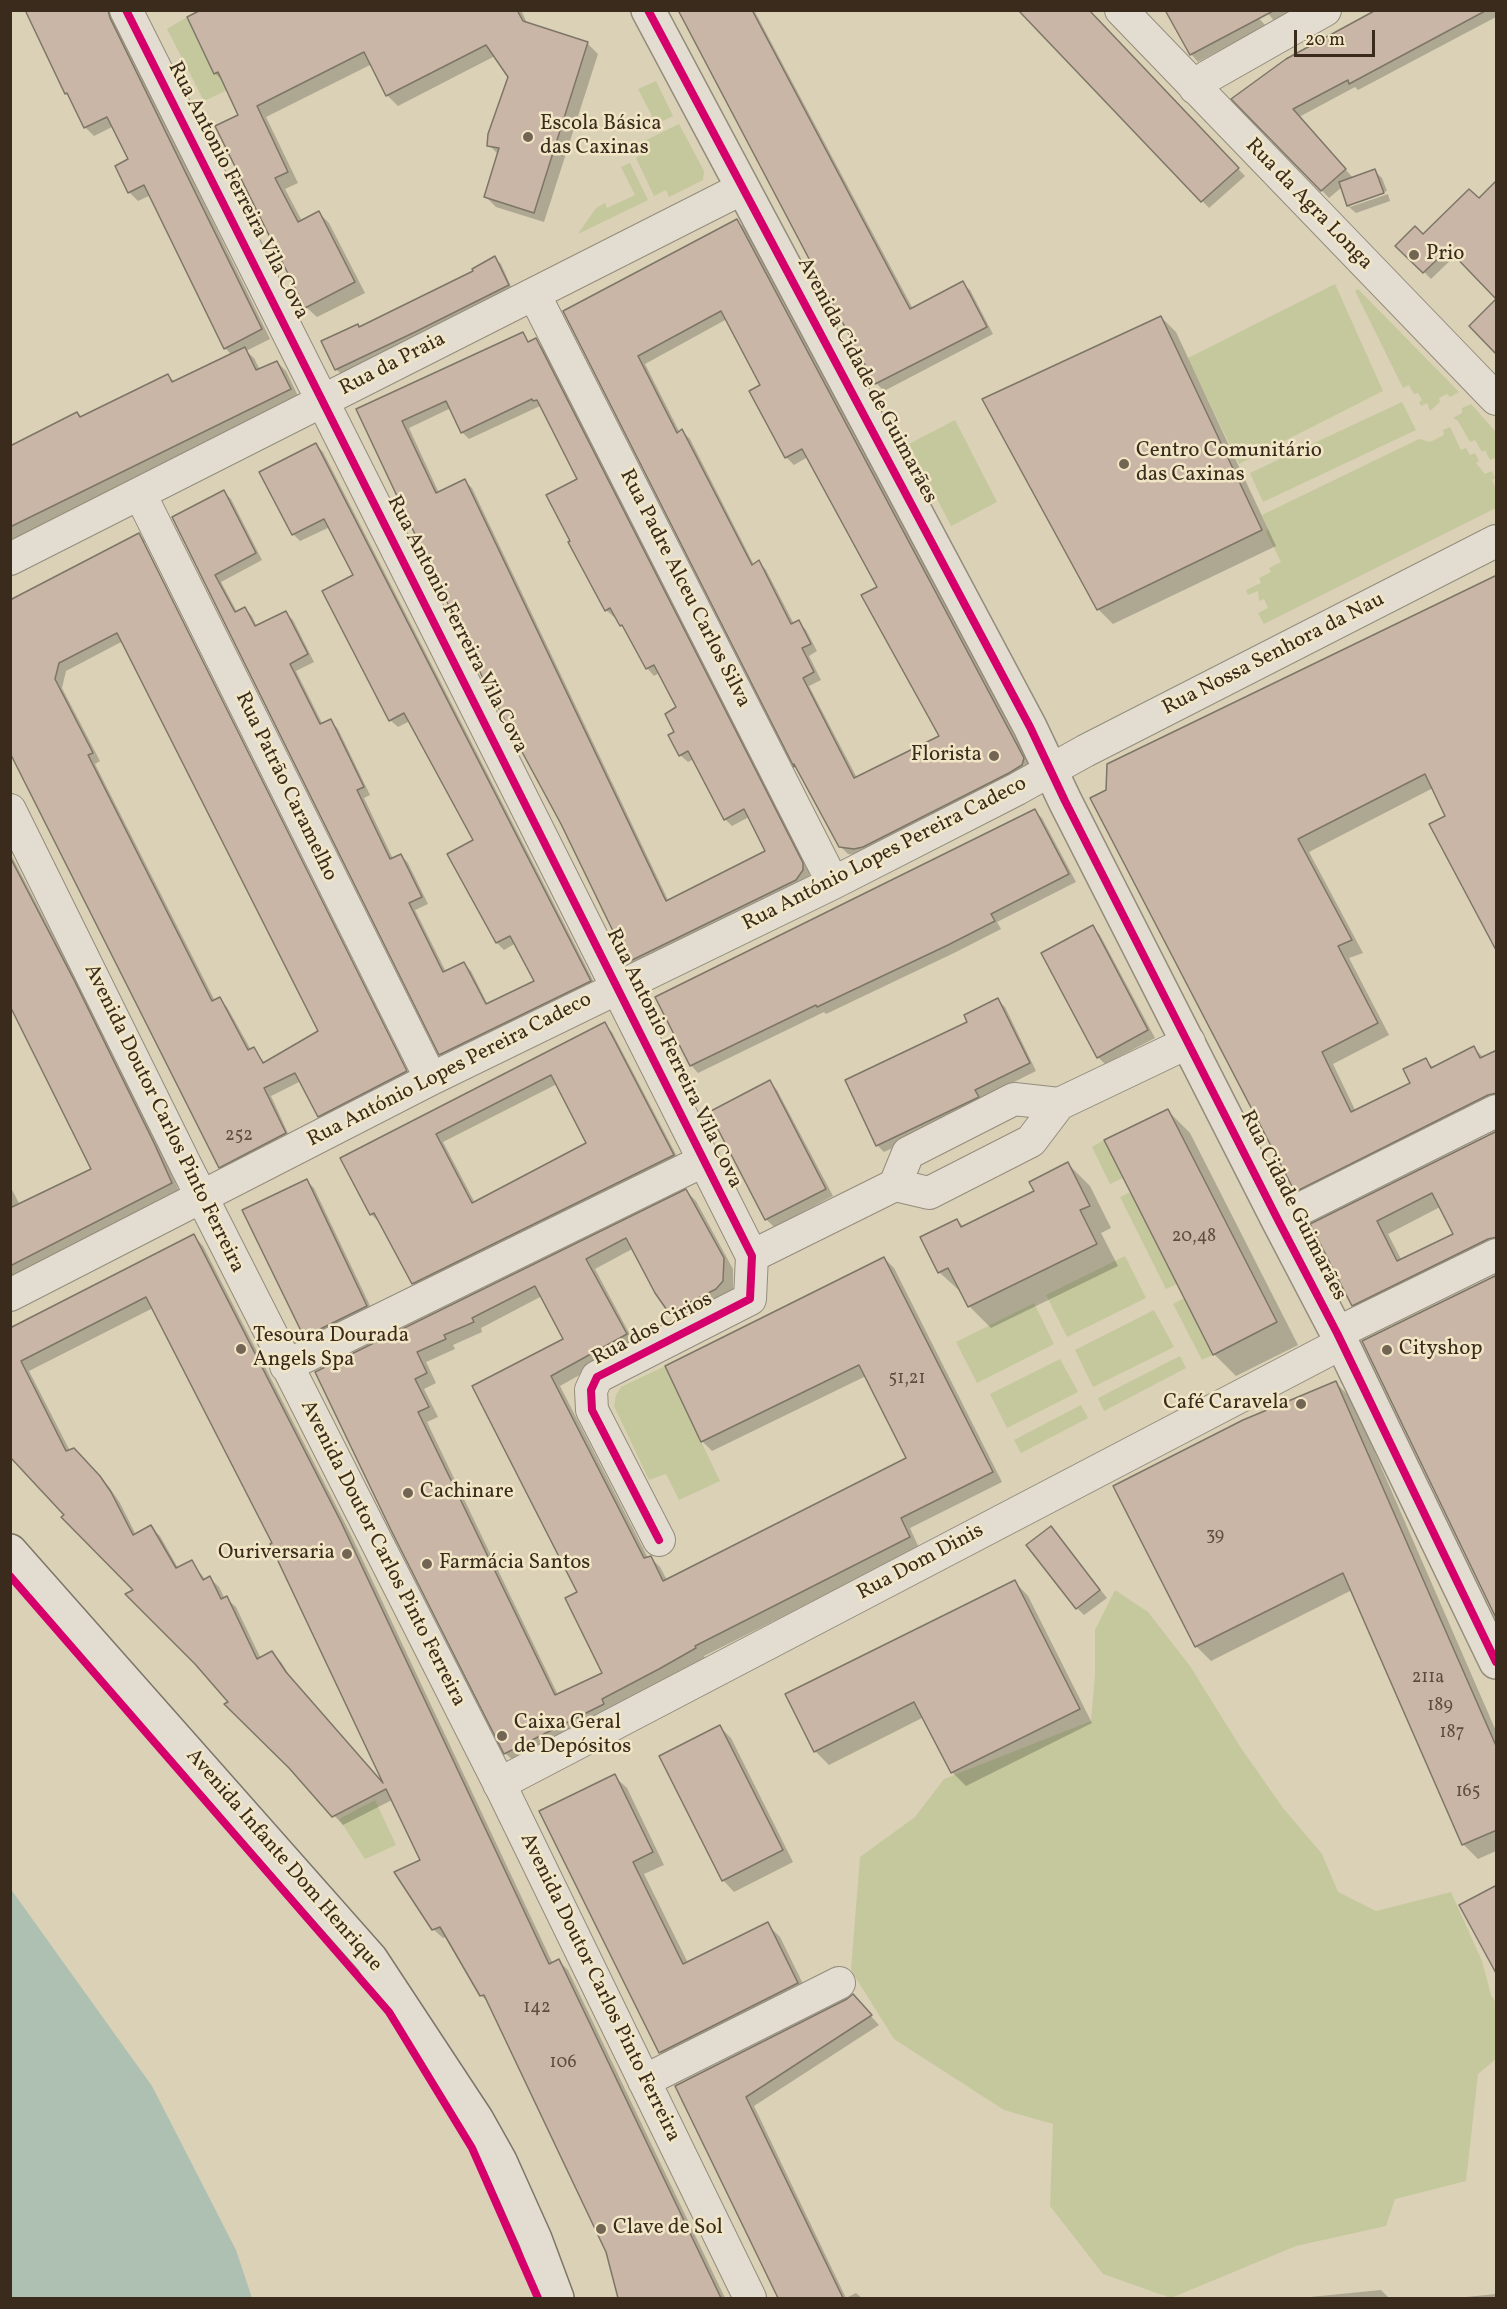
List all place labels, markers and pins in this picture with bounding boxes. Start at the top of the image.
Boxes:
place label: Escola Básica das Caxinas [540,112,662,162]
marker: Escola Básica das Caxinas [521,130,535,144]
place label: Prio [1426,242,1464,268]
marker: Prio [1407,248,1421,262]
place label: Centro Comunitário das Caxinas [1136,439,1322,489]
marker: Centro Comunitário das Caxinas [1117,457,1131,471]
place label: Florista [911,743,982,769]
marker: Florista [987,749,1001,763]
place label: Tesoura Dourada Angels Spa [253,1324,409,1374]
place label: Cityshop [1399,1337,1482,1363]
marker: Tesoura Dourada Angels Spa [234,1342,248,1356]
marker: Cityshop [1380,1343,1394,1357]
place label: Café Caravela [1163,1391,1289,1417]
marker: Café Caravela [1294,1397,1308,1411]
place label: Cachinare [420,1480,514,1506]
marker: Cachinare [401,1486,415,1500]
place label: Ouriversaria [218,1541,335,1567]
marker: Ouriversaria [340,1547,354,1561]
place label: Farmácia Santos [439,1551,590,1577]
marker: Farmácia Santos [420,1557,434,1571]
place label: Caixa Geral de Depósitos [514,1711,631,1761]
marker: Caixa Geral de Depósitos [495,1729,509,1743]
place label: Clave de Sol [613,2216,723,2242]
marker: Clave de Sol [594,2222,608,2236]

